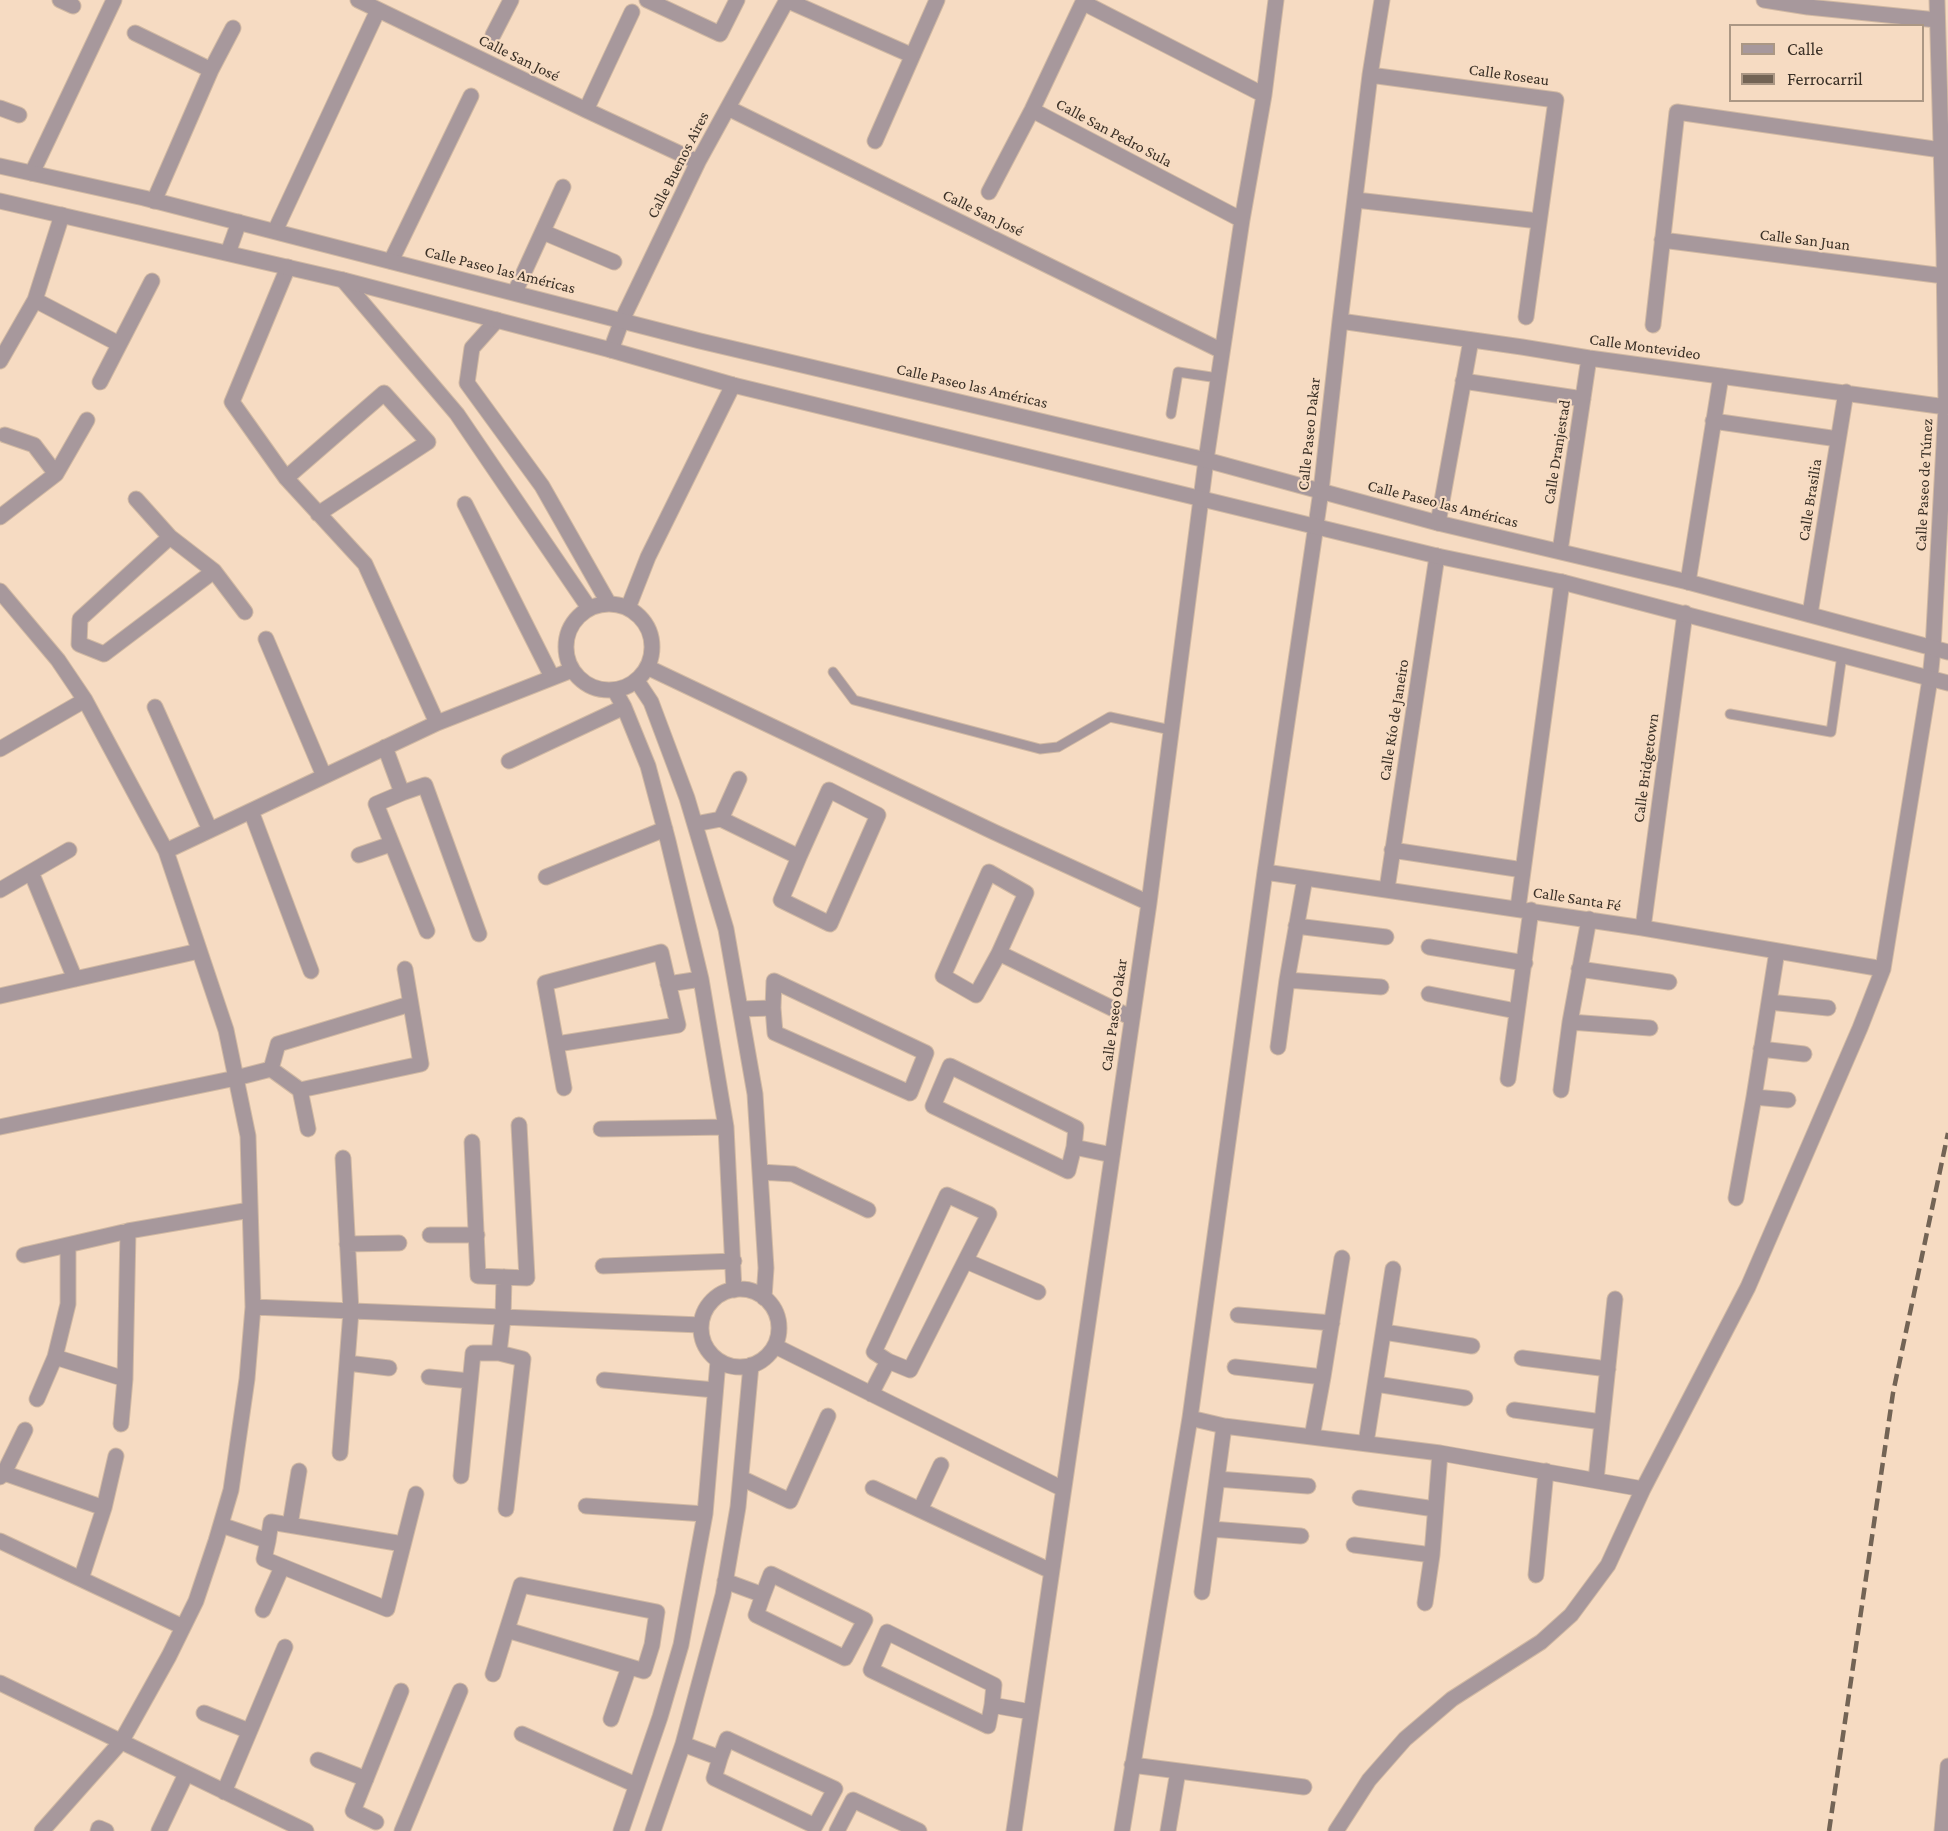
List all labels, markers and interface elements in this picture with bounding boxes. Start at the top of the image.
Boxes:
legend [1729,24,1924,102]
street label: Calle San José [475,30,563,86]
text: Calle [1787,39,1823,59]
street label: Calle Roseau [1468,60,1550,90]
text: Ferrocarril [1787,69,1863,89]
street label: Calle San Pedro Sula [1053,94,1175,172]
street label: Calle Buenos Aires [643,108,713,222]
street label: Calle San José [939,185,1027,241]
street label: Calle San Juan [1759,225,1851,255]
street label: Calle Paseo las Américas [423,242,577,298]
street label: Calle Montevideo [1588,330,1702,364]
street label: Calle Paseo las Américas [894,359,1050,413]
street label: Calle Paseo Dakar [1294,377,1324,491]
street label: Calle Dranjestad [1539,398,1575,506]
street label: Calle Paseo de Túnez [1911,418,1937,552]
street label: Calle Brasilia [1794,458,1826,542]
street label: Calle Paseo las Américas [1366,476,1520,532]
street label: Calle Río de Janeiro [1375,658,1413,782]
street label: Calle Bridgetown [1629,712,1663,824]
street label: Calle Santa Fé [1532,883,1622,915]
street label: Calle Paseo Oakar [1097,957,1131,1073]

